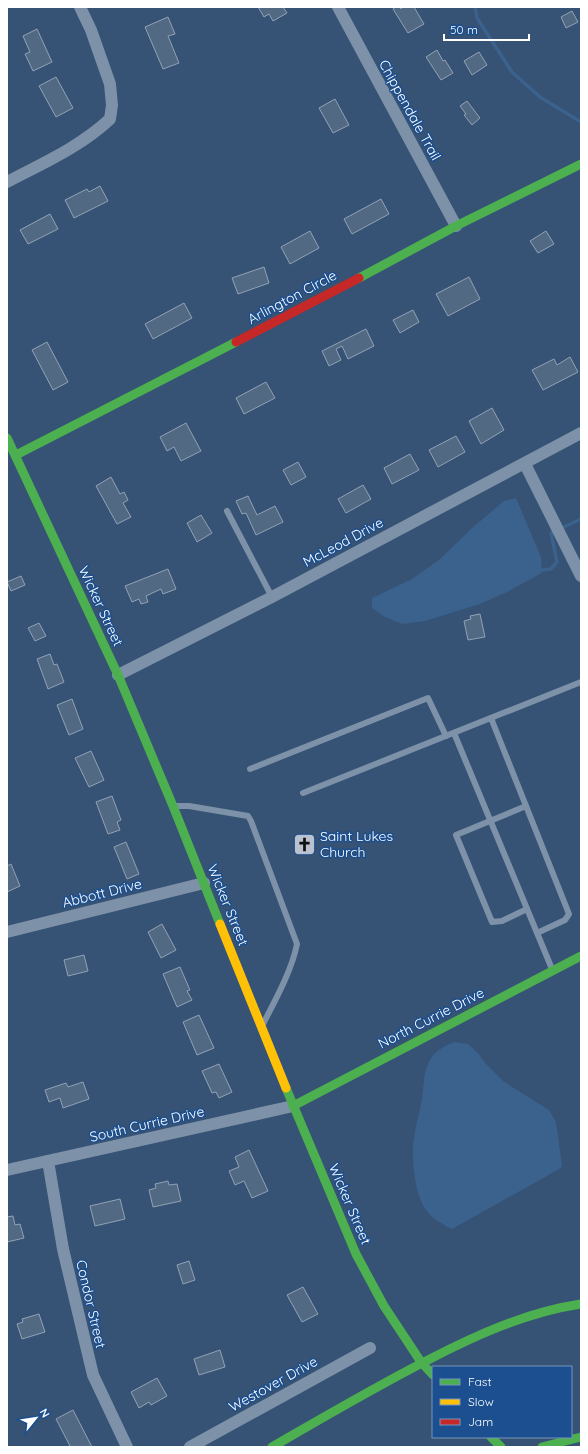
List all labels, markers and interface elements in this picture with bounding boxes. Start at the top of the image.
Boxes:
scale bar [444,16,529,42]
text: 50 m [450,22,478,37]
street label: Chippendale Trail [375,56,445,164]
street label: Arlington Circle [245,266,340,328]
street label: McLeod Drive [300,513,386,571]
street label: Wicker Street [75,563,128,649]
place label: Saint Lukes Church [320,827,393,861]
church icon: Saint Lukes Church [292,831,318,857]
street label: Wicker Street [203,862,253,949]
street label: Abbott Drive [60,874,144,912]
street label: North Currie Drive [375,983,487,1053]
street label: South Currie Drive [88,1102,206,1146]
street label: Wicker Street [325,1161,375,1247]
street label: Condor Street [72,1258,110,1350]
street label: Westover Drive [225,1352,321,1416]
legend [432,1366,572,1438]
text: Fast [468,1374,492,1389]
text: Slow [468,1394,494,1409]
north arrow [16,1398,56,1438]
text: N [37,1406,53,1420]
text: Jam [468,1414,493,1429]

